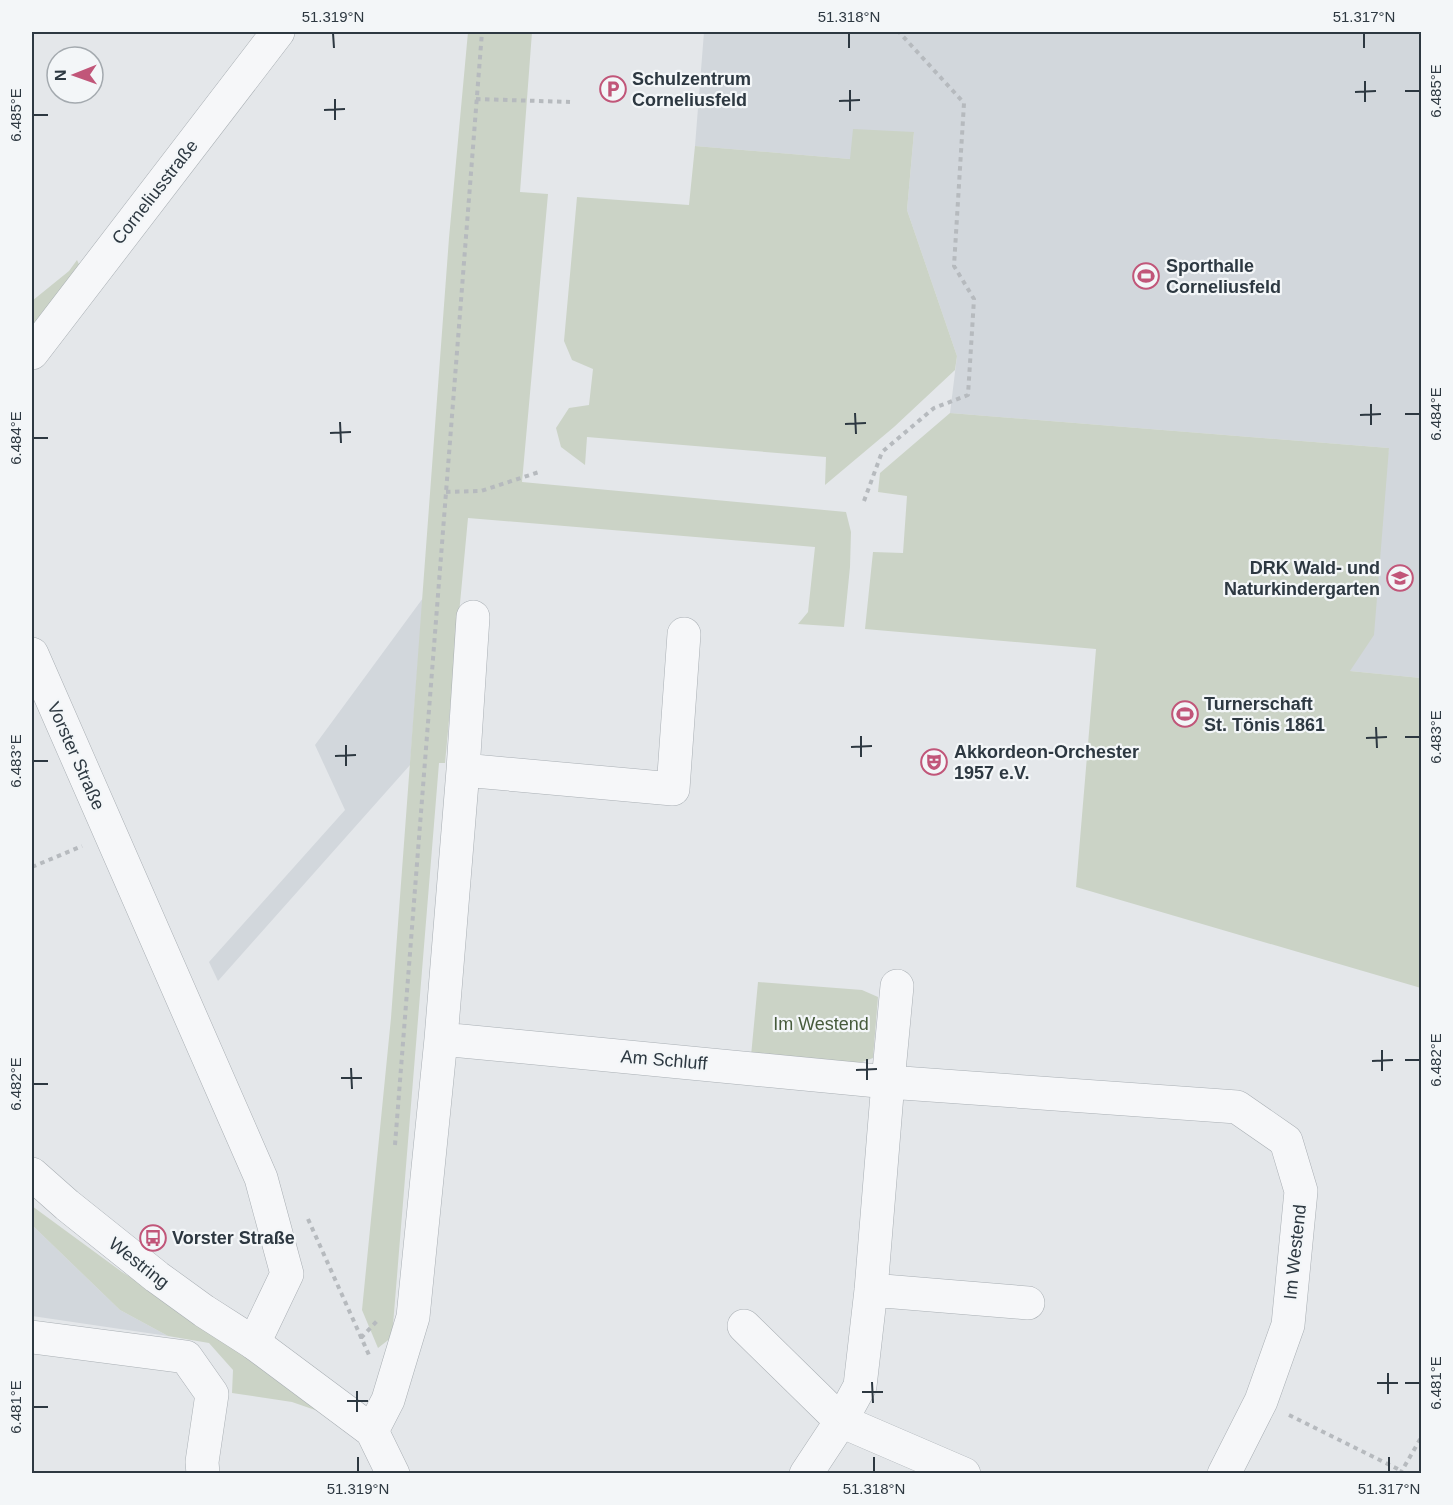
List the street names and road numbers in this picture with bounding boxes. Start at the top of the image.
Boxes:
street label: Corneliusstraße [108,136,202,248]
street label: Vorster Straße [43,699,109,813]
street label: Am Schluff [620,1046,709,1074]
street label: Im Westend [1280,1203,1310,1301]
street label: Westring [105,1233,173,1293]

